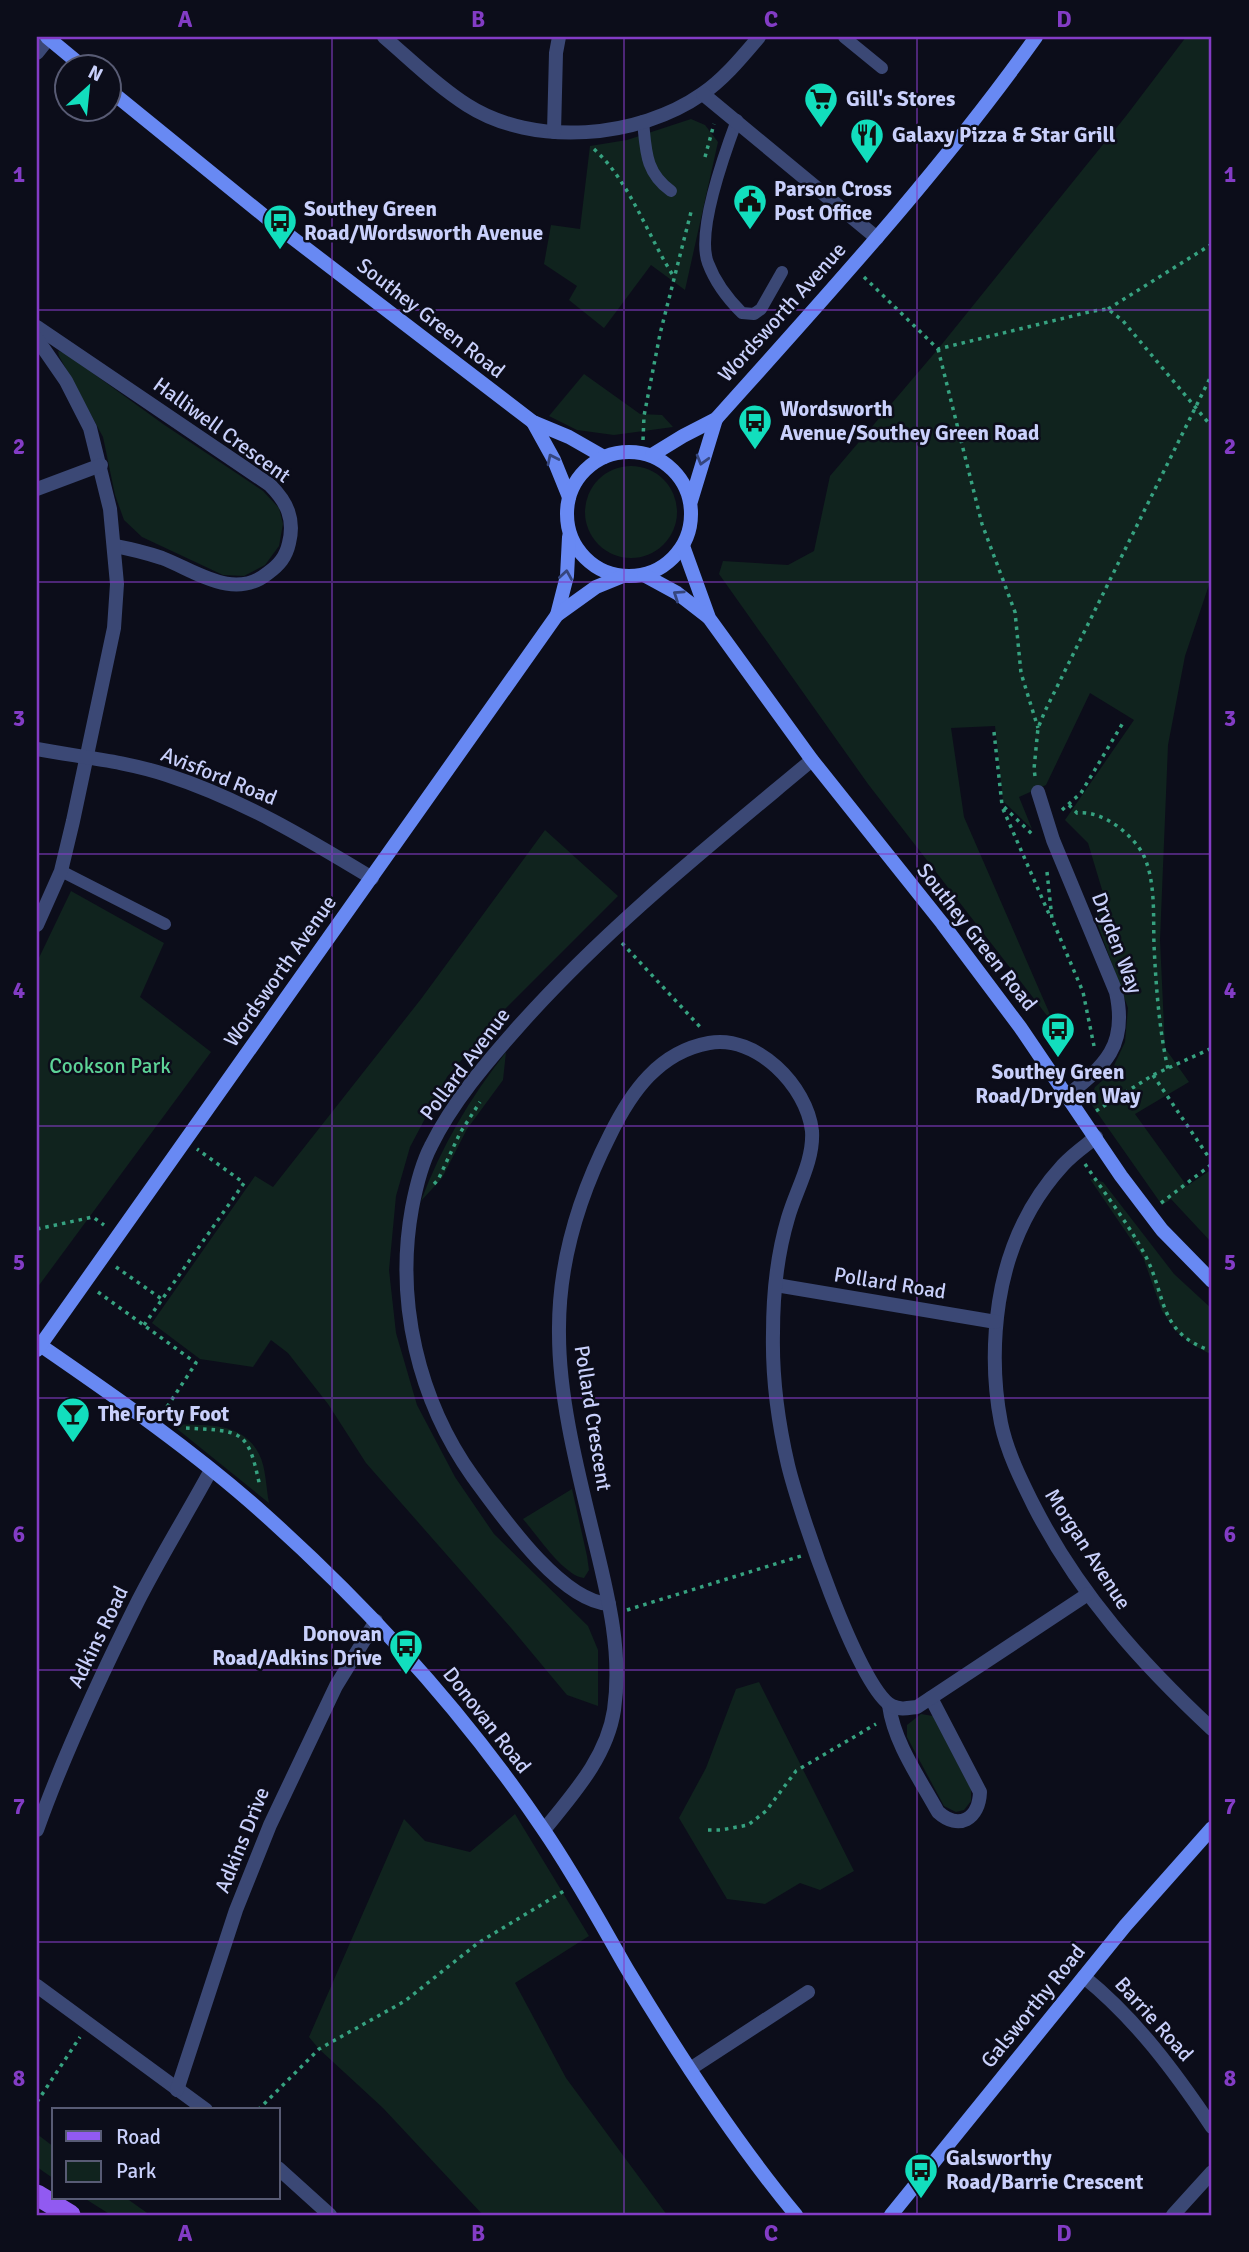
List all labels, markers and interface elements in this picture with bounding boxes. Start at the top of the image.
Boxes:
text: A [178,5,193,34]
text: B [471,5,485,34]
text: C [764,5,778,34]
text: D [1056,5,1072,34]
north arrow [52,52,122,122]
text: N [84,60,107,87]
supermarket icon: Gill's Stores [802,80,840,129]
place label: Gill's Stores [846,86,955,112]
restaurant icon: Galaxy Pizza & Star Grill [848,116,886,165]
place label: Galaxy Pizza & Star Grill [892,122,1116,148]
text: 1 [13,160,25,189]
text: 1 [1224,160,1236,189]
place label: Parson Cross Post Office [774,176,892,226]
public building icon: Parson Cross Post Office [731,182,769,231]
place label: Southey Green Road/Wordsworth Avenue [304,196,543,246]
bus stop icon: Southey Green Road/Wordsworth Avenue [261,202,299,251]
street label: Wordsworth Avenue [712,237,852,387]
street label: Southey Green Road [352,252,510,384]
street label: Halliwell Crescent [148,372,296,488]
place label: Wordsworth Avenue/Southey Green Road [780,396,1039,446]
bus stop icon: Wordsworth Avenue/Southey Green Road [736,402,774,451]
text: 2 [13,432,25,461]
text: 2 [1224,432,1236,461]
one-way arrow [696,453,711,465]
one-way arrow [547,454,561,466]
one-way arrow [558,569,573,581]
one-way arrow [673,590,686,603]
text: 3 [13,704,25,733]
text: 3 [1224,704,1236,733]
street label: Avisford Road [157,741,281,811]
street label: Southey Green Road [911,858,1043,1016]
street label: Dryden Way [1086,889,1148,998]
street label: Wordsworth Avenue [218,890,342,1052]
text: 4 [13,976,25,1005]
text: 4 [1224,976,1236,1005]
street label: Pollard Avenue [414,1003,516,1125]
bus stop icon: Southey Green Road/Dryden Way [1039,1010,1077,1059]
park label: Cookson Park [49,1053,171,1079]
place label: Southey Green Road/Dryden Way [975,1059,1141,1109]
text: 5 [13,1248,25,1277]
text: 5 [1224,1248,1236,1277]
street label: Pollard Road [832,1261,948,1305]
street label: Pollard Crescent [569,1343,617,1493]
bar icon: The Forty Foot [54,1395,92,1444]
place label: The Forty Foot [98,1401,229,1427]
street label: Morgan Avenue [1039,1484,1137,1614]
text: 6 [13,1520,25,1549]
text: 6 [1224,1520,1236,1549]
street label: Adkins Road [62,1582,134,1692]
place label: Donovan Road/Adkins Drive [212,1621,382,1671]
bus stop icon: Donovan Road/Adkins Drive [387,1627,425,1676]
street label: Donovan Road [437,1662,537,1778]
street label: Adkins Drive [209,1783,275,1897]
text: 7 [13,1792,25,1821]
text: 7 [1224,1792,1236,1821]
street label: Galsworthy Road [975,1939,1091,2073]
street label: Barrie Road [1109,1971,1199,2067]
text: 8 [13,2064,25,2093]
text: 8 [1224,2064,1236,2093]
legend [52,2108,280,2200]
text: Road [116,2124,161,2150]
place label: Galsworthy Road/Barrie Crescent [946,2145,1143,2195]
bus stop icon: Galsworthy Road/Barrie Crescent [902,2151,940,2200]
text: Park [116,2158,157,2184]
text: A [178,2219,193,2248]
text: B [471,2219,485,2248]
text: C [764,2219,778,2248]
text: D [1056,2219,1072,2248]

